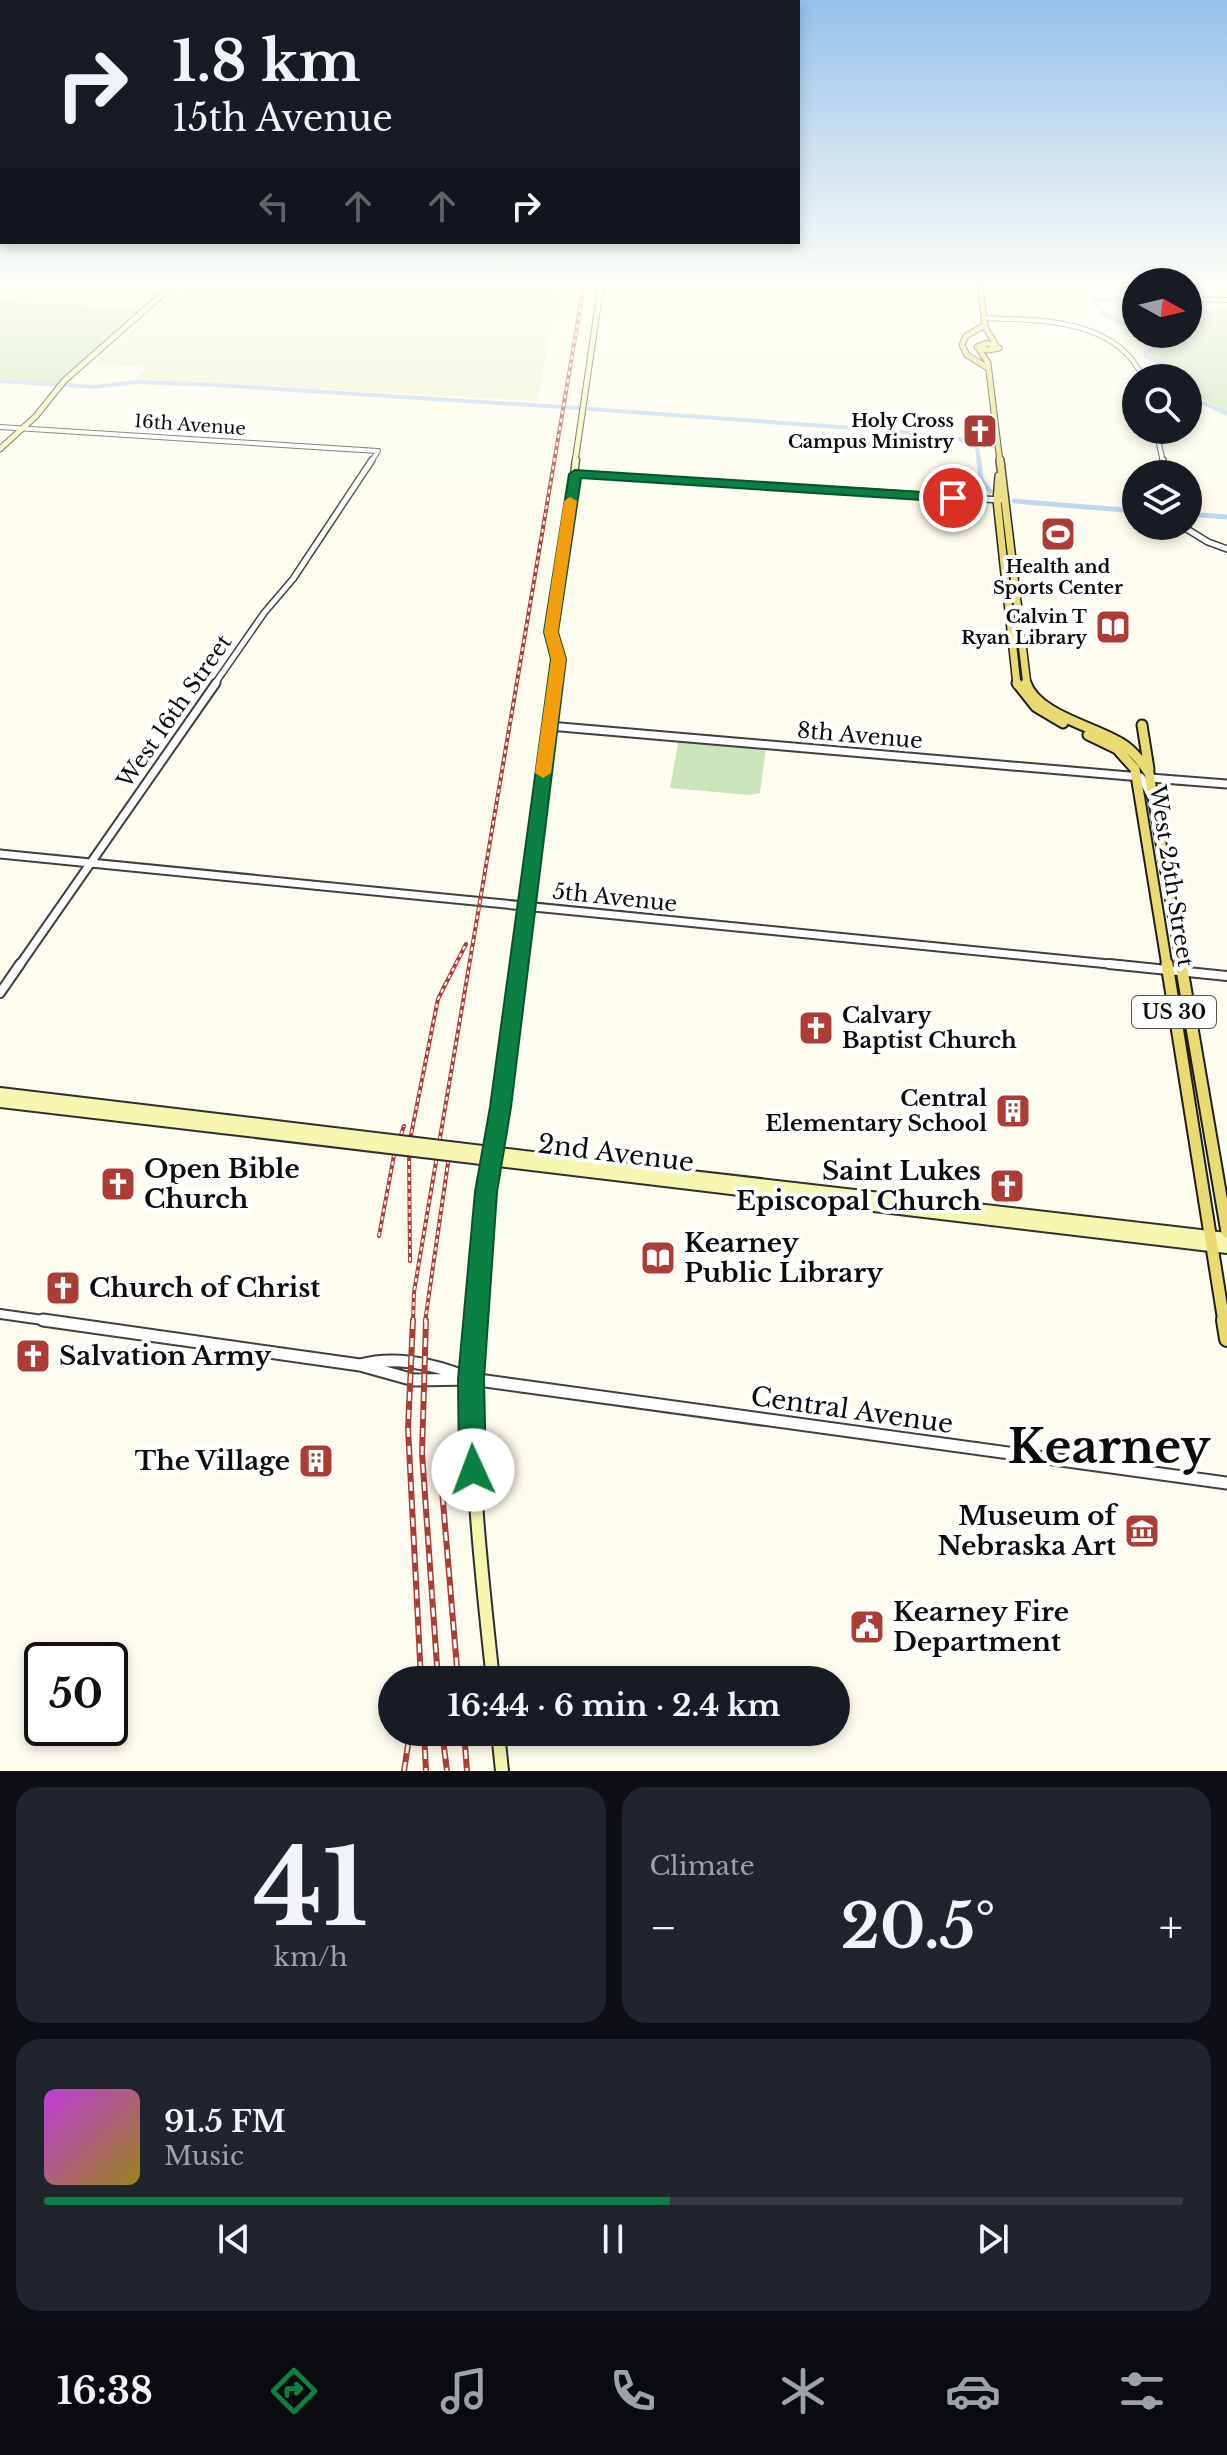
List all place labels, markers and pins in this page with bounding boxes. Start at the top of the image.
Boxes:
place label: Holy Cross Campus Ministry [788,410,954,453]
church icon: Holy Cross Campus Ministry [961,412,999,450]
pin [919,464,987,532]
sports icon: Health and Sports Center [1039,515,1077,553]
place label: Health and Sports Center [993,556,1123,599]
place label: Calvin T Ryan Library [961,606,1087,649]
library icon: Calvin T Ryan Library [1094,608,1132,646]
place label: Calvary Baptist Church [842,1002,1017,1054]
church icon: Calvary Baptist Church [797,1009,835,1047]
place label: Central Elementary School [765,1085,987,1137]
building icon: Central Elementary School [994,1092,1032,1130]
place label: Open Bible Church [144,1153,300,1215]
place label: Saint Lukes Episcopal Church [736,1155,981,1217]
church icon: Open Bible Church [99,1165,137,1203]
church icon: Saint Lukes Episcopal Church [988,1167,1026,1205]
place label: Kearney Public Library [684,1227,883,1289]
library icon: Kearney Public Library [639,1239,677,1277]
church icon: Church of Christ [44,1269,82,1307]
place label: Church of Christ [89,1272,320,1304]
church icon: Salvation Army [14,1337,52,1375]
place label: Salvation Army [59,1340,271,1372]
building icon: The Village [297,1442,335,1480]
place label: The Village [135,1445,290,1477]
place label: Museum of Nebraska Art [938,1500,1118,1562]
museum icon: Museum of Nebraska Art [1123,1512,1161,1550]
place label: Kearney Fire Department [893,1596,1069,1658]
public building icon: Kearney Fire Department [848,1608,886,1646]

